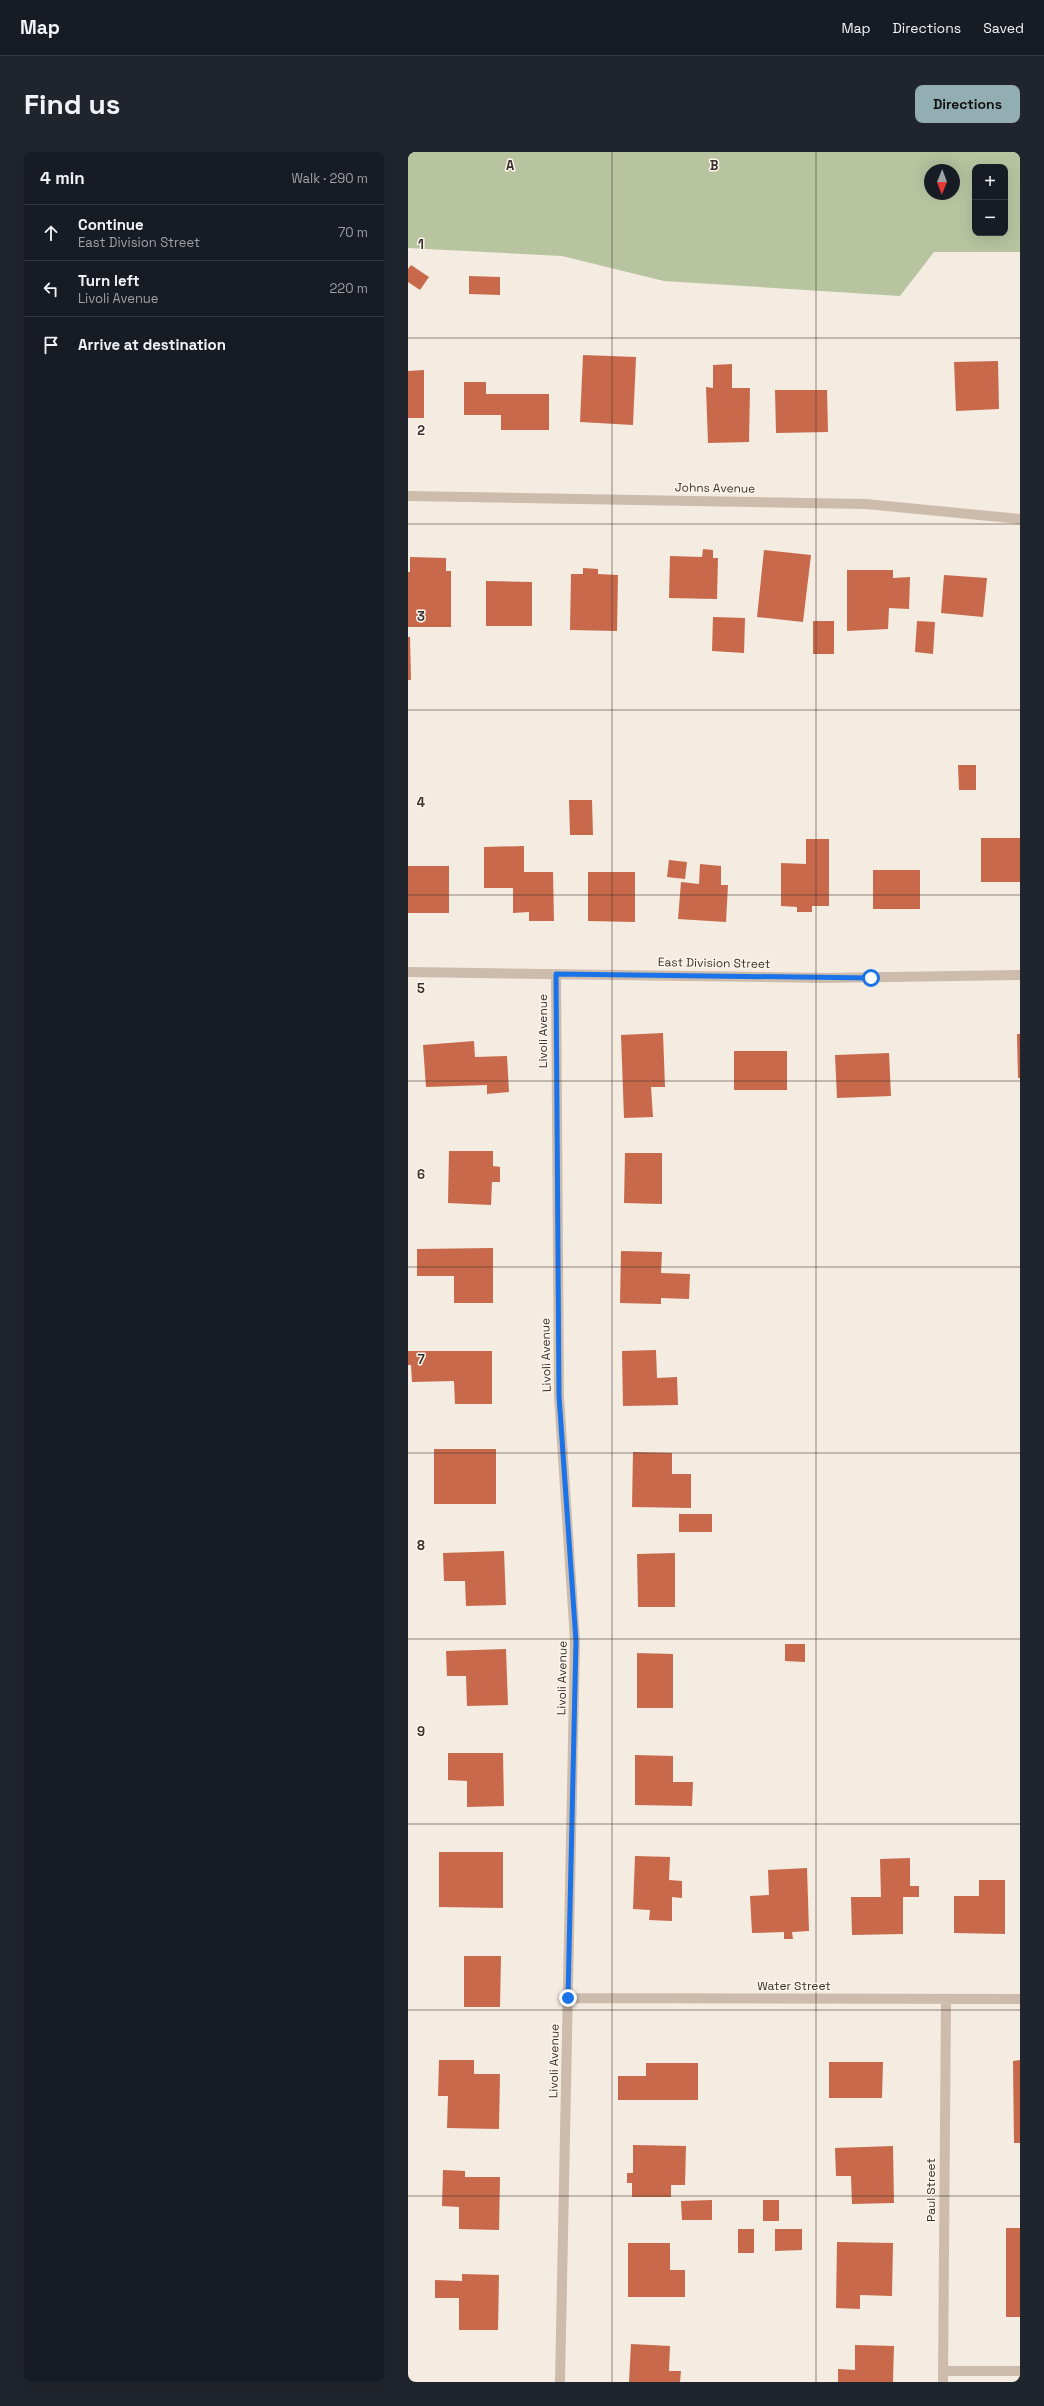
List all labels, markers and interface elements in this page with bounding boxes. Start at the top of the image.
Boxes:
text: Map [20,15,60,40]
text: Map [841,19,871,37]
text: Directions [893,19,961,37]
text: Saved [983,19,1024,37]
button: Directions [915,85,1020,123]
text: Find us [24,86,121,122]
text: A [506,157,515,174]
text: B [710,157,719,174]
north arrow [924,164,960,200]
map controls [972,164,1008,236]
button: + [972,164,1008,200]
text: 4 min [40,167,85,189]
text: Walk · 290 m [291,170,368,187]
button: − [972,200,1008,236]
text: Continue [78,215,144,234]
icon: ahead [40,222,62,244]
text: 70 m [338,224,368,241]
text: East Division Street [78,234,200,251]
text: 1 [418,236,424,253]
text: Turn left [78,271,140,290]
icon: left [40,278,62,300]
text: 220 m [329,280,368,297]
text: Livoli Avenue [78,290,159,307]
icon: arrive [40,334,62,356]
text: Arrive at destination [78,335,226,354]
text: 2 [417,422,425,439]
street label: Johns Avenue [675,479,755,497]
text: 3 [417,608,425,625]
text: 4 [417,794,425,811]
street label: East Division Street [658,954,770,972]
route start [862,969,880,987]
text: 5 [417,980,425,997]
street label: Livoli Avenue [535,994,551,1068]
text: 6 [417,1166,425,1183]
street label: Livoli Avenue [537,1318,555,1392]
text: 7 [417,1351,425,1368]
text: 8 [417,1537,425,1554]
street label: Livoli Avenue [553,1641,571,1715]
text: 9 [417,1723,425,1740]
street label: Water Street [757,1978,831,1994]
route end [559,1989,577,2007]
street label: Livoli Avenue [545,2024,563,2098]
street label: Paul Street [923,2158,939,2222]

